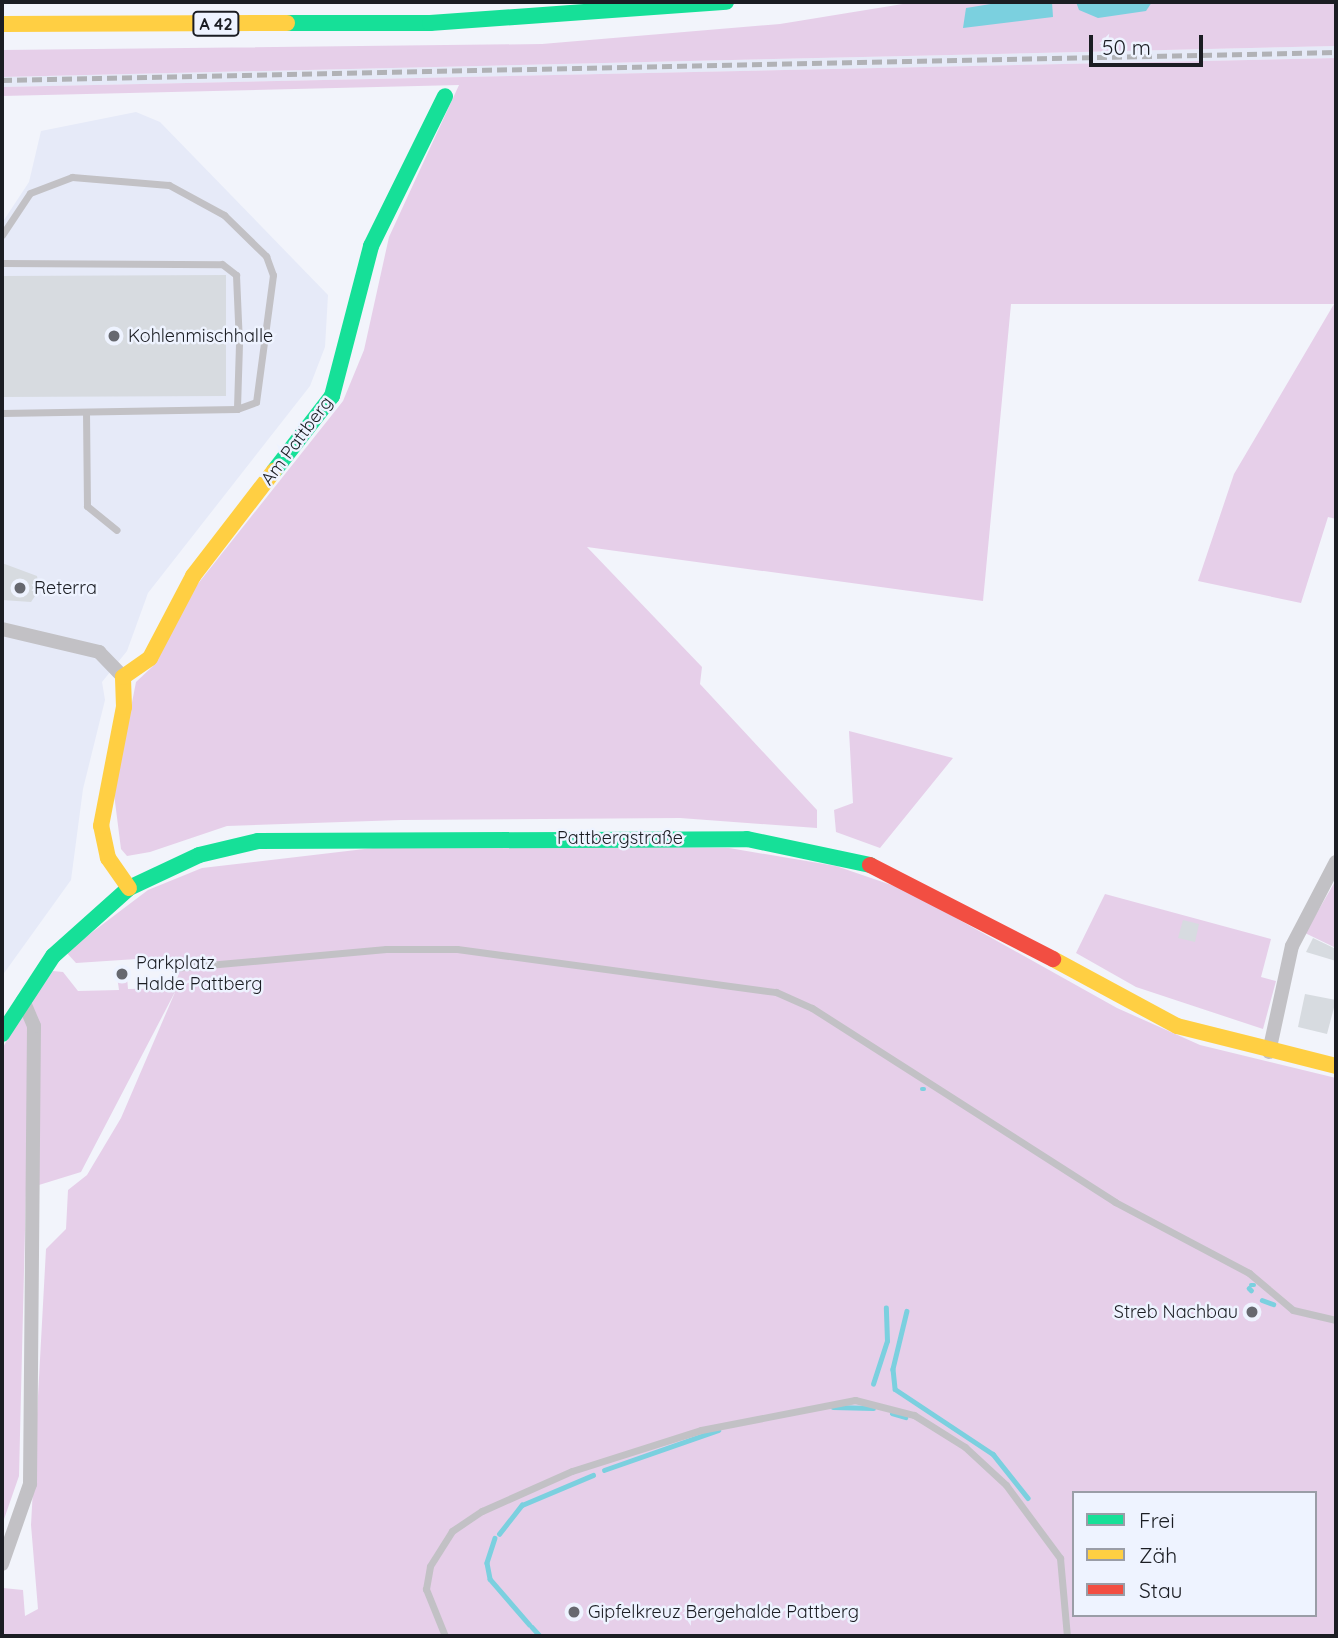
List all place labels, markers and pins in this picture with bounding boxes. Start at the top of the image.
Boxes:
place label: Kohlenmischhalle [128,325,273,347]
marker: Kohlenmischhalle [106,328,122,344]
place label: Reterra [34,577,97,599]
marker: Reterra [12,580,28,596]
place label: Parkplatz Halde Pattberg [136,953,263,996]
marker: Parkplatz Halde Pattberg [114,966,130,982]
place label: Streb Nachbau [1114,1301,1238,1323]
marker: Streb Nachbau [1244,1304,1260,1320]
place label: Gipfelkreuz Bergehalde Pattberg [588,1601,859,1623]
marker: Gipfelkreuz Bergehalde Pattberg [566,1604,582,1620]

